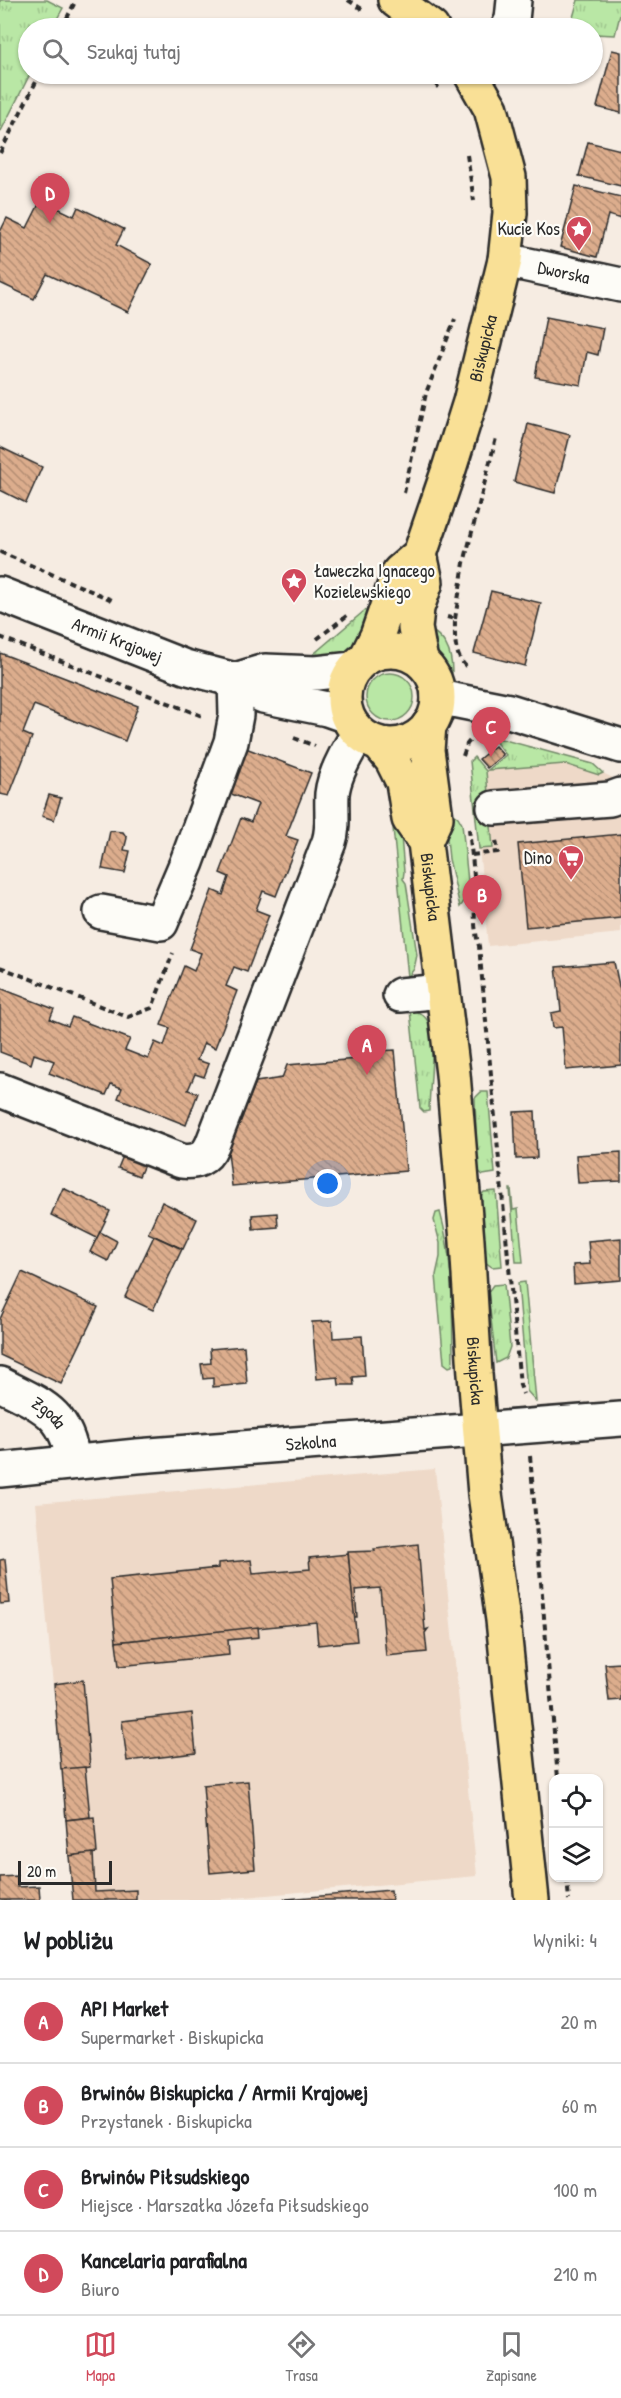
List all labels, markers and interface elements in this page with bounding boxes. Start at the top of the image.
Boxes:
search box [18,18,603,84]
icon: search [39,35,72,68]
text: Szukaj tutaj [87,36,181,66]
pin: D [31,174,70,223]
place icon: Kucie Kos [564,214,594,252]
place label: Kucie Kos [497,216,560,241]
street label: Dworska [535,254,592,290]
street label: Biskupicka [462,312,503,384]
place label: Ławeczka Ignacego Kozielewskiego [314,558,435,604]
place icon: Ławeczka Ignacego Kozielewskiego [279,566,309,604]
street label: Armii Krajowej [69,611,166,669]
pin: C [472,708,510,757]
supermarket icon: Dino [556,843,586,881]
place label: Dino [524,845,552,870]
street label: Biskupicka [414,852,447,922]
pin: B [462,876,502,925]
pin: A [348,1026,386,1075]
your location [313,1169,342,1198]
street label: Biskupicka [461,1336,491,1406]
street label: Zgoda [27,1390,73,1433]
street label: Szkolna [284,1428,337,1457]
map controls [549,1774,603,1882]
button: locate [549,1774,603,1828]
button: layers [549,1828,603,1882]
scale bar [18,1858,112,1886]
text: 20 m [27,1860,56,1882]
text: W pobliżu [24,1922,113,1957]
text: Wyniki: 4 [533,1926,597,1953]
text: API Market [81,1993,168,2023]
text: A [39,2008,48,2035]
text: 20 m [560,2008,597,2035]
text: Supermarket · Biskupicka [81,2023,263,2050]
text: Brwinów Biskupicka / Armii Krajowej [81,2077,368,2107]
text: B [38,2092,49,2119]
text: 60 m [562,2092,597,2119]
text: Przystanek · Biskupicka [81,2107,252,2134]
text: Brwinów Piłsudskiego [81,2161,249,2191]
text: C [38,2176,49,2203]
text: 100 m [554,2176,597,2203]
text: Miejsce · Marszałka Józefa Piłsudskiego [81,2191,369,2218]
text: Kancelaria parafialna [81,2245,247,2275]
text: D [39,2260,48,2287]
text: 210 m [553,2260,597,2287]
text: Biuro [81,2275,119,2302]
tab: Mapa [84,2328,117,2386]
tab: Trasa [285,2328,318,2386]
tab: Zapisane [486,2328,537,2386]

